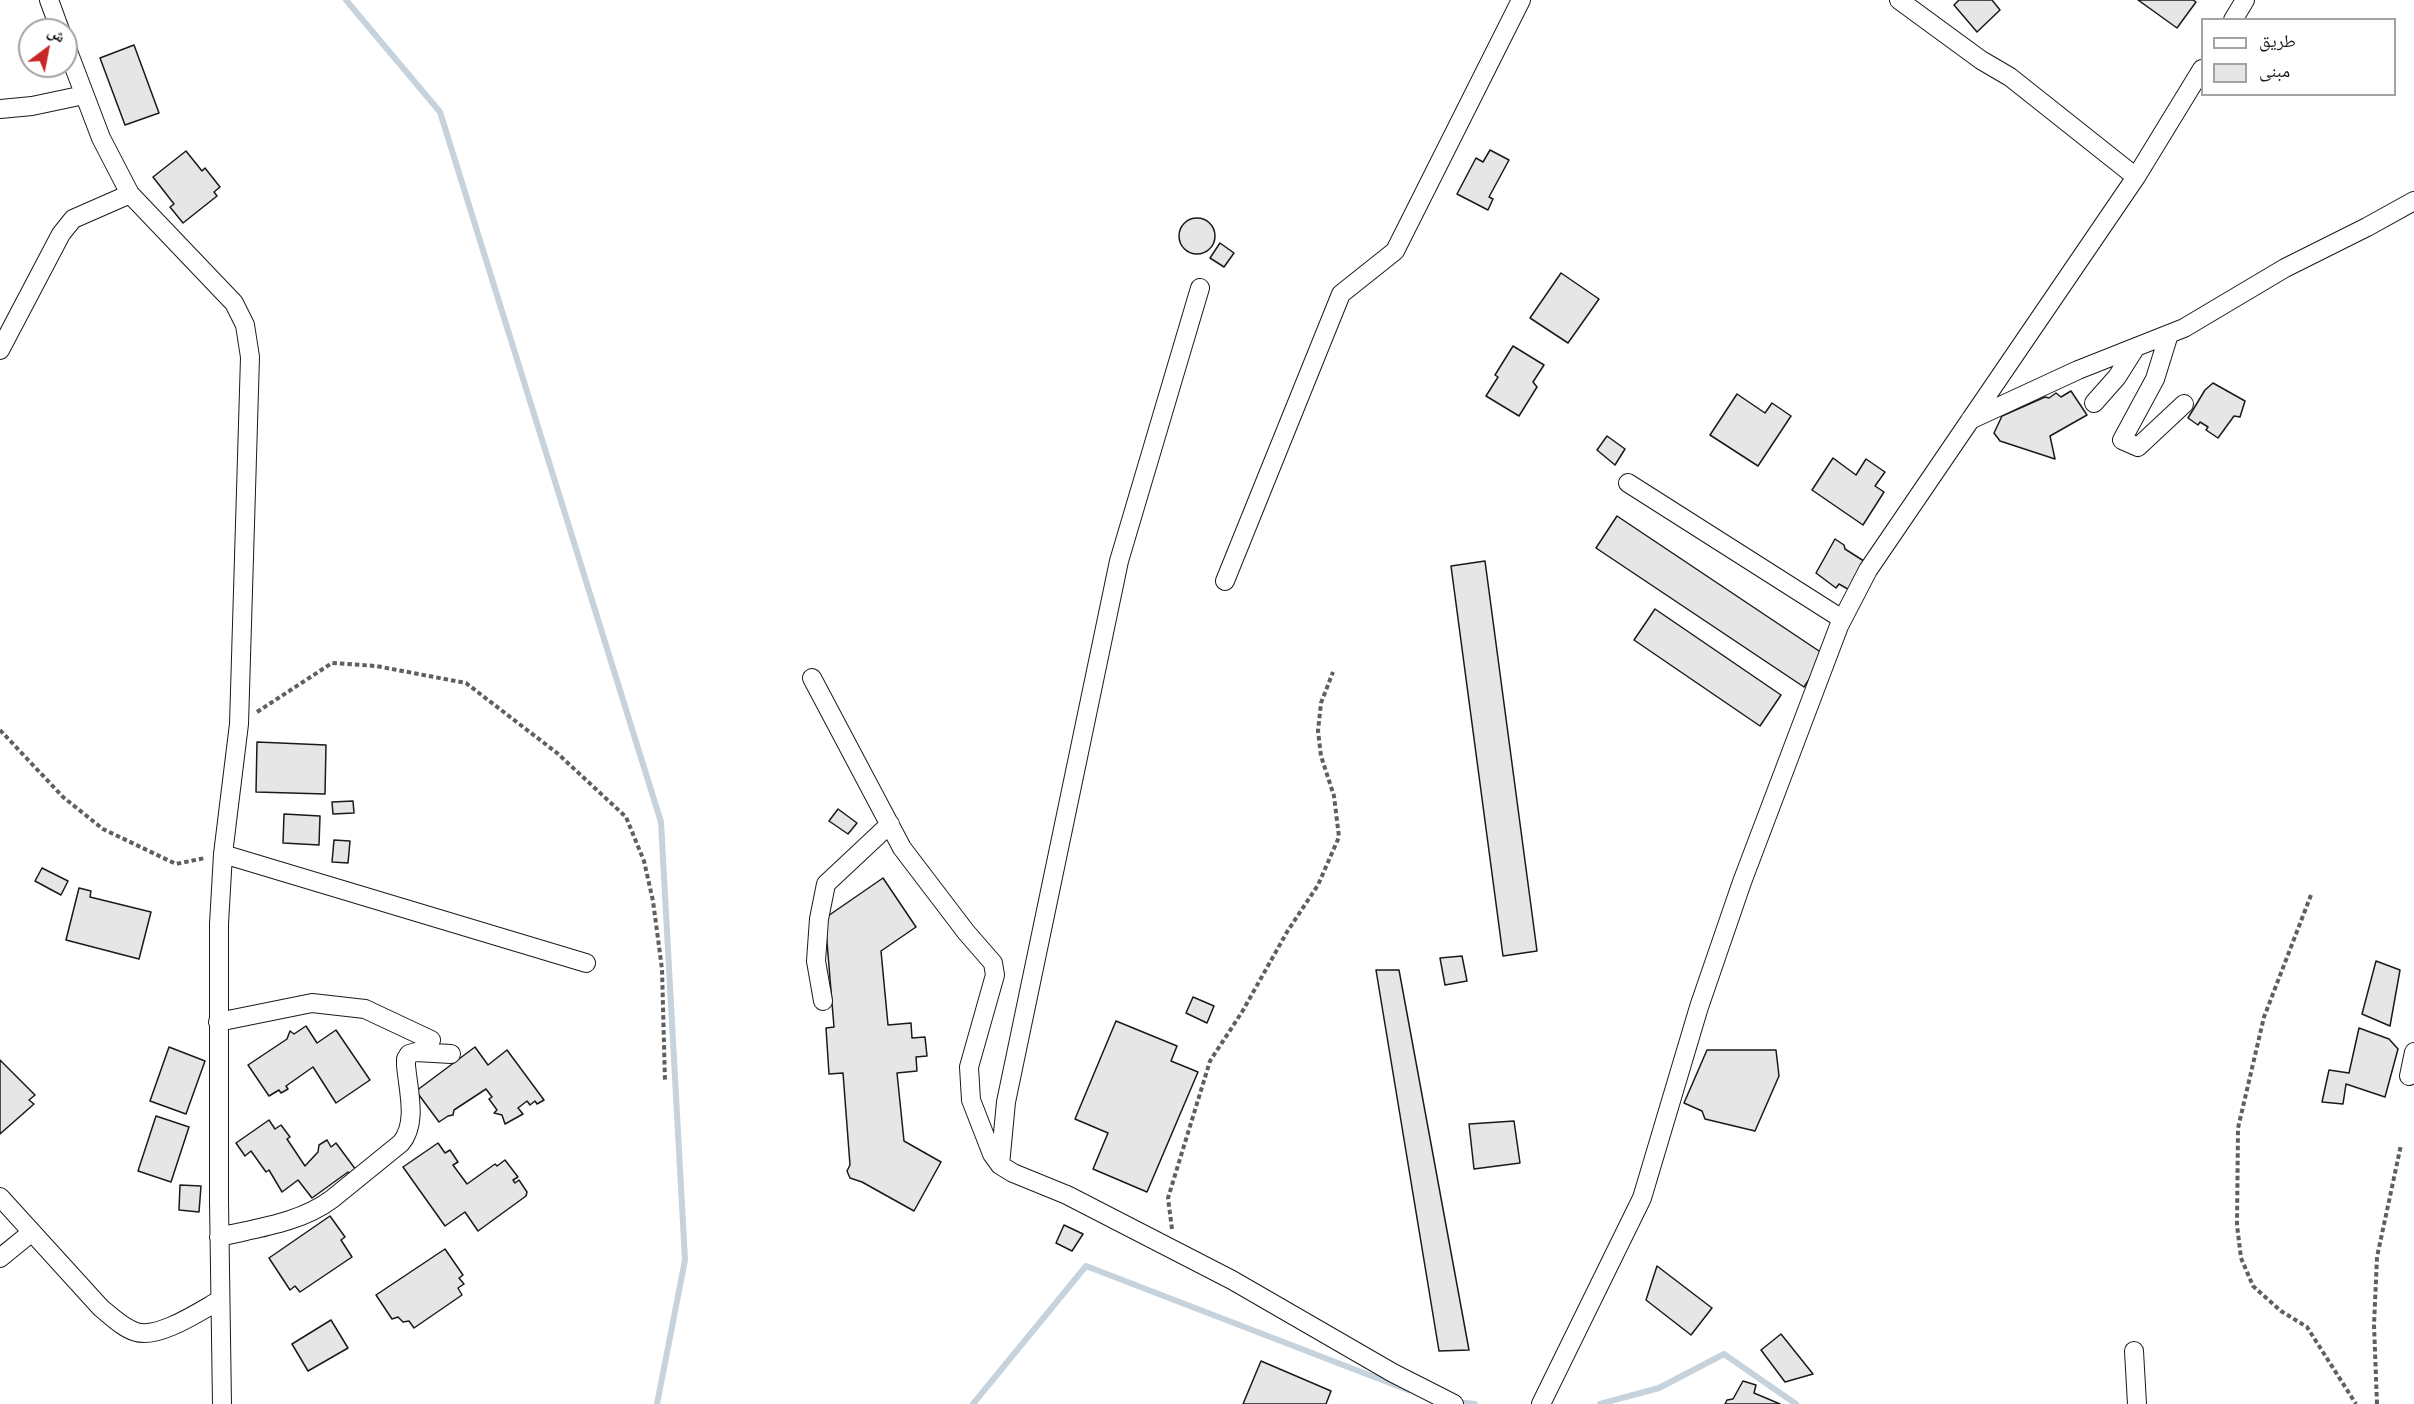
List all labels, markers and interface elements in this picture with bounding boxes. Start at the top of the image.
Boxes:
north arrow [18,18,78,78]
legend [2201,18,2396,96]
text: ش [45,21,69,47]
text: طريق [2259,30,2296,52]
text: مبنى [2259,60,2290,82]

